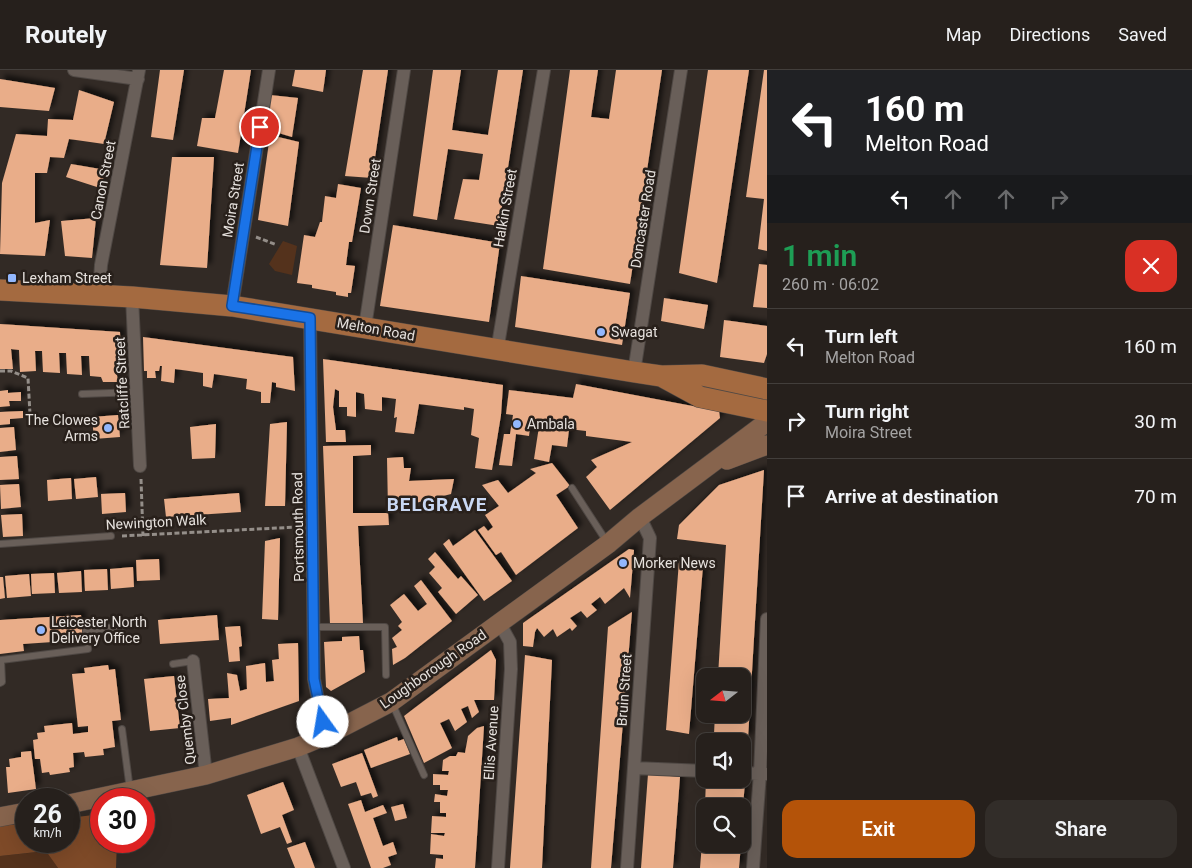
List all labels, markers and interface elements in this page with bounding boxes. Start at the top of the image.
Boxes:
text: Routely [25,21,107,49]
text: Map [946,24,981,45]
text: Directions [1009,24,1090,45]
text: Saved [1118,24,1167,45]
text: 160 m [865,89,964,130]
icon: left [782,90,847,155]
pin [239,106,281,148]
icon: arrive [246,113,274,141]
text: Melton Road [865,131,989,156]
street label: Canon Street [87,139,119,221]
street label: Down Street [356,157,384,235]
street label: Moira Street [219,161,247,239]
street label: Halkin Street [490,167,520,249]
street label: Doncaster Road [627,169,659,269]
icon: left [886,185,914,213]
icon: ahead [939,185,967,213]
icon: ahead [992,185,1020,213]
icon: right [1045,185,1073,213]
text: 1 min [782,238,857,273]
button: close [1125,240,1177,292]
place label: Lexham Street [22,270,112,286]
marker: Lexham Street [6,272,18,284]
text: 260 m · 06:02 [782,275,879,294]
street label: Melton Road [336,314,416,344]
place label: Swagat [611,324,658,340]
text: Turn left [825,325,898,348]
marker: Swagat [595,326,607,338]
icon: left [782,332,810,360]
text: 160 m [1124,335,1177,358]
street label: Ratcliffe Street [112,336,132,430]
text: Melton Road [825,348,915,367]
text: Turn right [825,400,909,423]
icon: right [782,407,810,435]
text: 30 m [1134,410,1177,433]
place label: The Clowes Arms [25,412,98,444]
place label: Ambala [527,416,575,432]
marker: Ambala [511,418,523,430]
marker: The Clowes Arms [102,422,114,434]
text: Moira Street [825,423,912,442]
street label: Portsmouth Road [289,472,307,582]
icon: arrive [782,482,810,510]
text: Arrive at destination [825,485,998,508]
text: 70 m [1134,485,1177,508]
district label: BELGRAVE [387,493,487,516]
street label: Newington Walk [105,511,208,533]
place label: Morker News [633,555,716,571]
marker: Morker News [617,557,629,569]
place label: Leicester North Delivery Office [51,614,147,646]
marker: Leicester North Delivery Office [35,624,47,636]
street label: Loughborough Road [377,626,489,712]
street label: Bruin Street [613,653,635,727]
north arrow [696,668,751,722]
map controls [696,668,751,853]
street label: Quemby Close [172,674,198,766]
position arrow [296,695,348,747]
street label: Ellis Avenue [480,705,502,781]
button: sound [696,733,751,788]
speed limit sign: 30 [90,788,155,853]
button: search [696,798,751,853]
text: 26 [33,800,62,829]
button: Exit [782,800,975,858]
button: Share [985,800,1177,858]
text: km/h [33,826,62,840]

